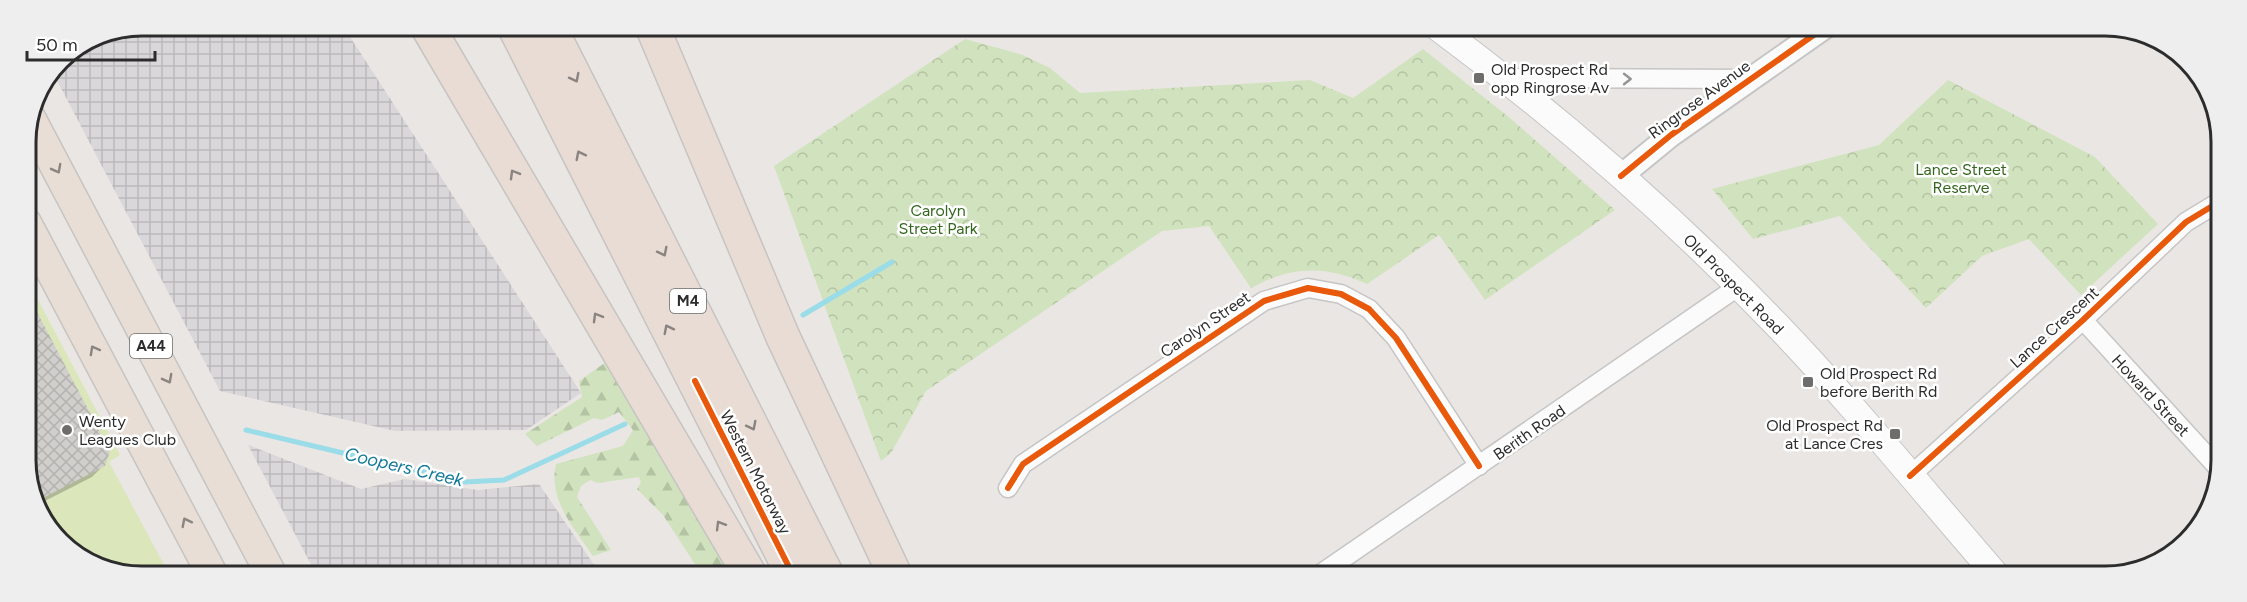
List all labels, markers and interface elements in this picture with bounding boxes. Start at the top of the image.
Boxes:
scale bar [27,24,154,62]
text: 50 m [36,34,78,56]
street label: Ringrose Avenue [1645,56,1754,143]
place label: Old Prospect Rd opp Ringrose Av [1491,60,1610,97]
marker: Old Prospect Rd opp Ringrose Av [1472,71,1486,85]
one-way arrow [568,72,579,83]
one-way arrow [1623,73,1632,85]
one-way arrow [576,151,587,162]
park label: Lance Street Reserve [1915,160,2007,197]
one-way arrow [50,163,61,174]
one-way arrow [510,170,521,180]
park label: Carolyn Street Park [898,201,978,238]
street label: Old Prospect Road [1679,230,1788,339]
one-way arrow [656,246,668,257]
street label: Lance Crescent [2006,283,2102,372]
street label: Carolyn Street [1157,287,1254,361]
road number: M4 [670,289,706,313]
one-way arrow [593,313,604,323]
one-way arrow [664,325,676,336]
road number: A44 [130,334,172,358]
one-way arrow [90,346,101,356]
street label: Howard Street [2108,350,2193,440]
place label: Old Prospect Rd before Berith Rd [1820,364,1937,401]
one-way arrow [161,373,172,383]
marker: Old Prospect Rd before Berith Rd [1801,375,1815,389]
street label: Berith Road [1490,401,1569,464]
street label: Western Motorway [716,407,795,538]
place label: Wenty Leagues Club [79,412,176,449]
place label: Old Prospect Rd at Lance Cres [1766,416,1883,453]
one-way arrow [745,420,756,430]
marker: Wenty Leagues Club [60,423,74,437]
marker: Old Prospect Rd at Lance Cres [1888,427,1902,441]
water label: Coopers Creek [343,443,467,492]
one-way arrow [181,518,193,529]
one-way arrow [716,521,728,531]

